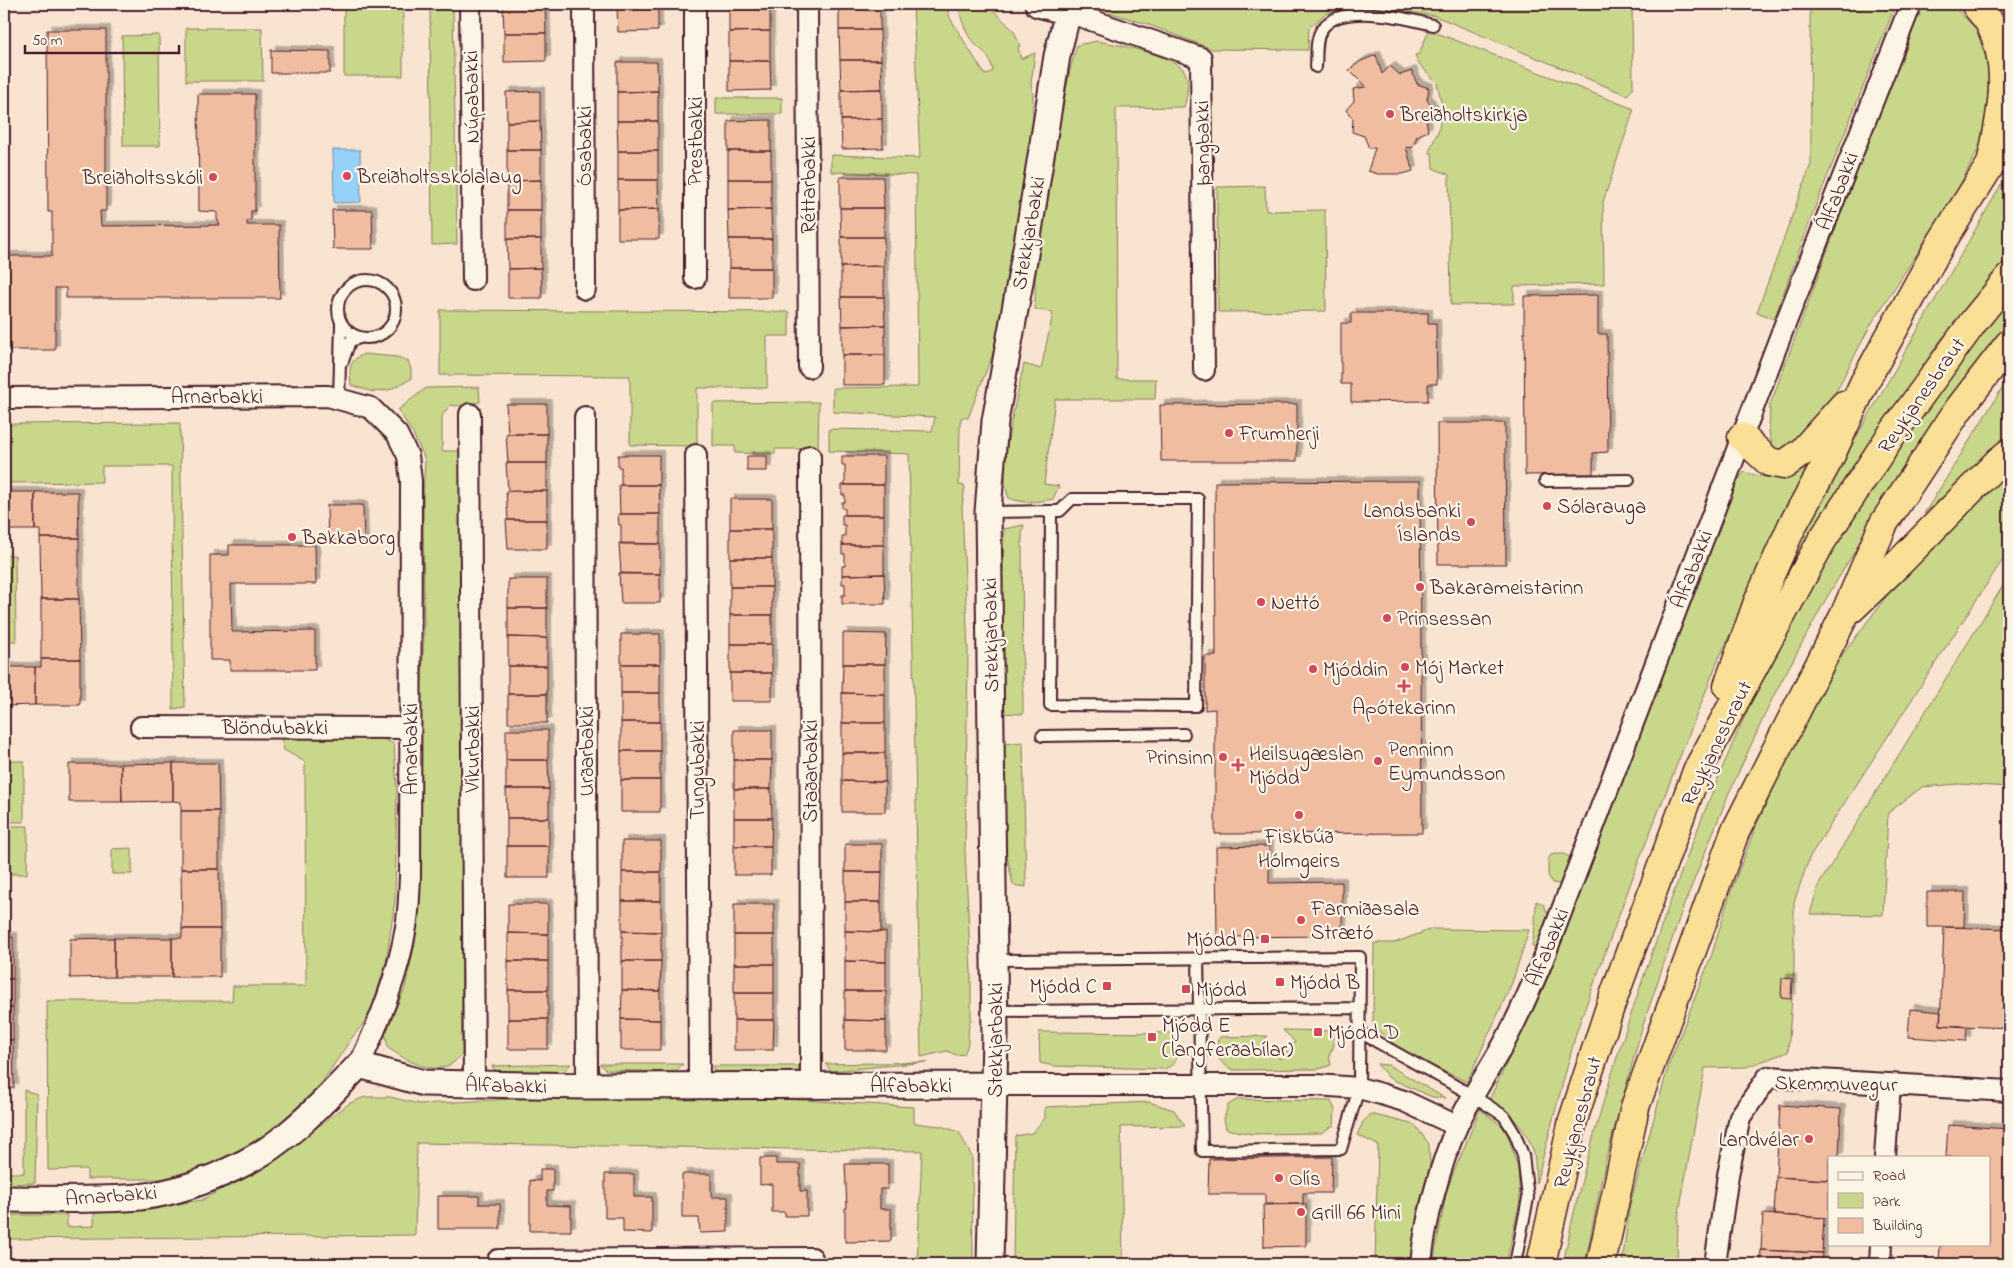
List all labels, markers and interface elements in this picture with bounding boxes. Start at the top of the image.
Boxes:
scale bar [25,22,179,54]
text: 50 m [32,30,63,52]
street label: Núpabakki [457,50,489,144]
street label: Prestbakki [682,96,712,186]
street label: Þangbakki [1188,100,1222,186]
place label: Breiðholtskirkja [1399,101,1528,131]
street label: Ósabakki [571,106,601,186]
marker: Breiðholtskirkja [1384,108,1396,120]
street label: Réttarbakki [795,136,825,234]
street label: Álfabakki [1809,148,1868,235]
place label: Breiðholtsskólalaug [356,163,522,195]
place label: Breiðholtsskóli [81,164,203,194]
marker: Breiðholtsskólalaug [341,170,353,182]
marker: Breiðholtsskóli [207,171,219,183]
street label: Stekkjarbakki [1005,174,1055,293]
street label: Reykjanesbraut [1871,332,1976,462]
street label: Arnarbakki [171,383,263,413]
place label: Frumherji [1238,420,1320,450]
marker: Frumherji [1223,427,1235,439]
place label: Sólarauga [1557,493,1646,525]
place label: Landsbanki Íslands [1363,497,1461,551]
marker: Sólarauga [1541,500,1553,512]
marker: Landsbanki Íslands [1465,516,1477,528]
place label: Bakkaborg [301,524,395,556]
street label: Álfabakki [1663,526,1722,613]
marker: Bakkaborg [286,531,298,543]
place label: Bakarameistarinn [1429,574,1583,604]
street label: Stekkjarbakki [976,577,1008,693]
marker: Bakarameistarinn [1414,581,1426,593]
place label: Nettó [1271,589,1320,619]
marker: Nettó [1255,596,1267,608]
place label: Prinsessan [1397,605,1492,635]
marker: Prinsessan [1381,612,1393,624]
place label: Mój Market [1415,654,1504,684]
place label: Mjóddin [1323,656,1388,686]
marker: Mój Market [1399,661,1411,673]
marker: Mjóddin [1307,663,1319,675]
street label: Reykjanesbraut [1675,676,1763,812]
marker: Apótekarinn [1398,680,1410,692]
place label: Apótekarinn [1352,694,1456,724]
street label: Arnarbakki [397,703,427,795]
street label: Víkurbakki [459,706,489,793]
street label: Urðarbakki [573,706,603,796]
street label: Blöndubakki [221,714,328,744]
street label: Tungubakki [684,720,716,820]
street label: Staðarbakki [797,720,827,822]
place label: Penninn Eymundsson [1388,736,1505,792]
place label: Heilsugæslan Mjódd [1249,740,1364,794]
place label: Prinsinn [1146,744,1213,774]
marker: Prinsinn [1217,751,1229,763]
marker: Penninn Eymundsson [1372,755,1384,767]
marker: Heilsugæslan Mjódd [1231,758,1245,772]
marker: Fiskbúð Hólmgeirs [1293,809,1305,821]
place label: Fiskbúð Hólmgeirs [1258,823,1340,879]
place label: Farmiðasala Strætó [1310,895,1419,949]
street label: Álfabakki [1519,904,1578,991]
marker: Farmiðasala Strætó [1295,914,1307,926]
place label: Mjódd A [1186,926,1255,956]
marker: Mjódd A [1259,933,1271,945]
place label: Mjódd B [1290,969,1360,999]
place label: Mjódd C [1030,973,1097,1003]
place label: Mjódd [1196,976,1247,1006]
marker: Mjódd B [1274,976,1286,988]
marker: Mjódd C [1101,980,1113,992]
street label: Stekkjarbakki [982,983,1012,1098]
marker: Mjódd [1180,983,1192,995]
place label: Mjódd E (langferðabílar) [1162,1012,1293,1068]
place label: Mjódd D [1328,1019,1399,1049]
marker: Mjódd D [1312,1026,1324,1038]
marker: Mjódd E (langferðabílar) [1146,1031,1158,1043]
street label: Reykjanesbraut [1547,1053,1613,1193]
street label: Skemmuvegur [1774,1069,1898,1103]
street label: Álfabakki [465,1070,547,1103]
street label: Álfabakki [870,1071,952,1102]
place label: Landvélar [1719,1126,1799,1156]
marker: Landvélar [1803,1133,1815,1145]
legend [1828,1156,1990,1246]
place label: Olís [1289,1165,1321,1195]
text: Road [1873,1165,1906,1187]
marker: Olís [1273,1172,1285,1184]
street label: Arnarbakki [64,1179,158,1215]
text: Park [1873,1191,1901,1213]
place label: Grill 66 Mini [1311,1199,1401,1229]
marker: Grill 66 Mini [1295,1206,1307,1218]
text: Building [1872,1215,1922,1238]

